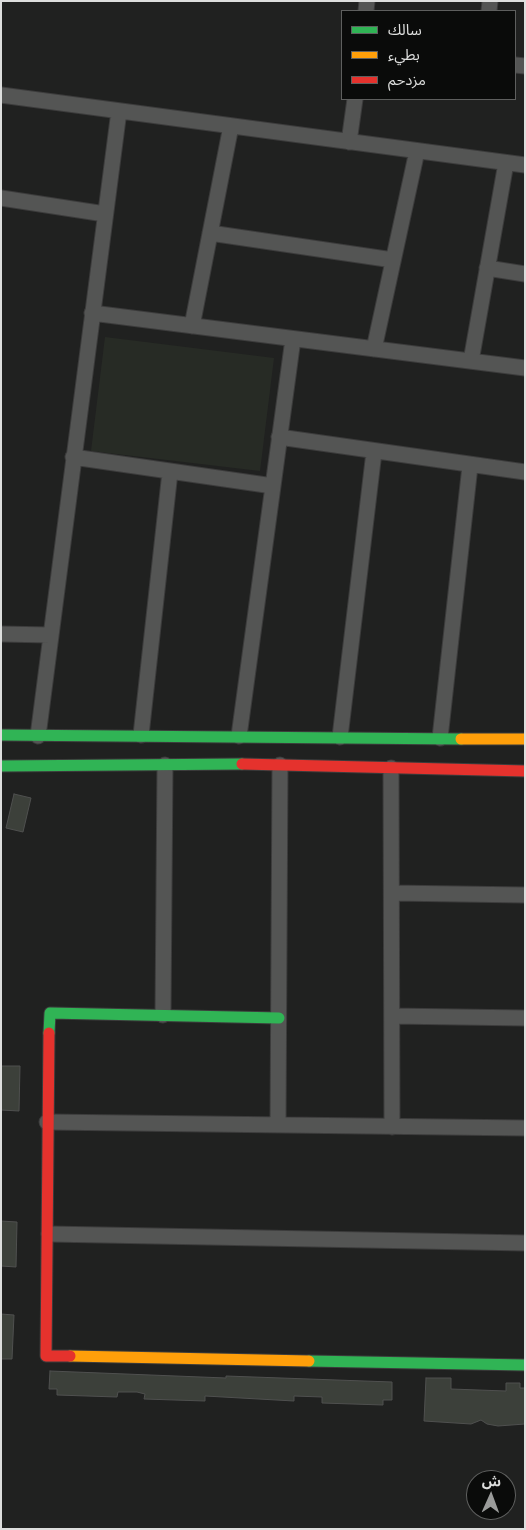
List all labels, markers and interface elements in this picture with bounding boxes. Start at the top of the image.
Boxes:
legend [341,10,516,100]
text: سالك [388,21,422,39]
text: بطيء [388,46,420,64]
text: مزدحم [388,71,426,89]
north arrow [466,1470,516,1520]
text: ش [482,1472,501,1490]

